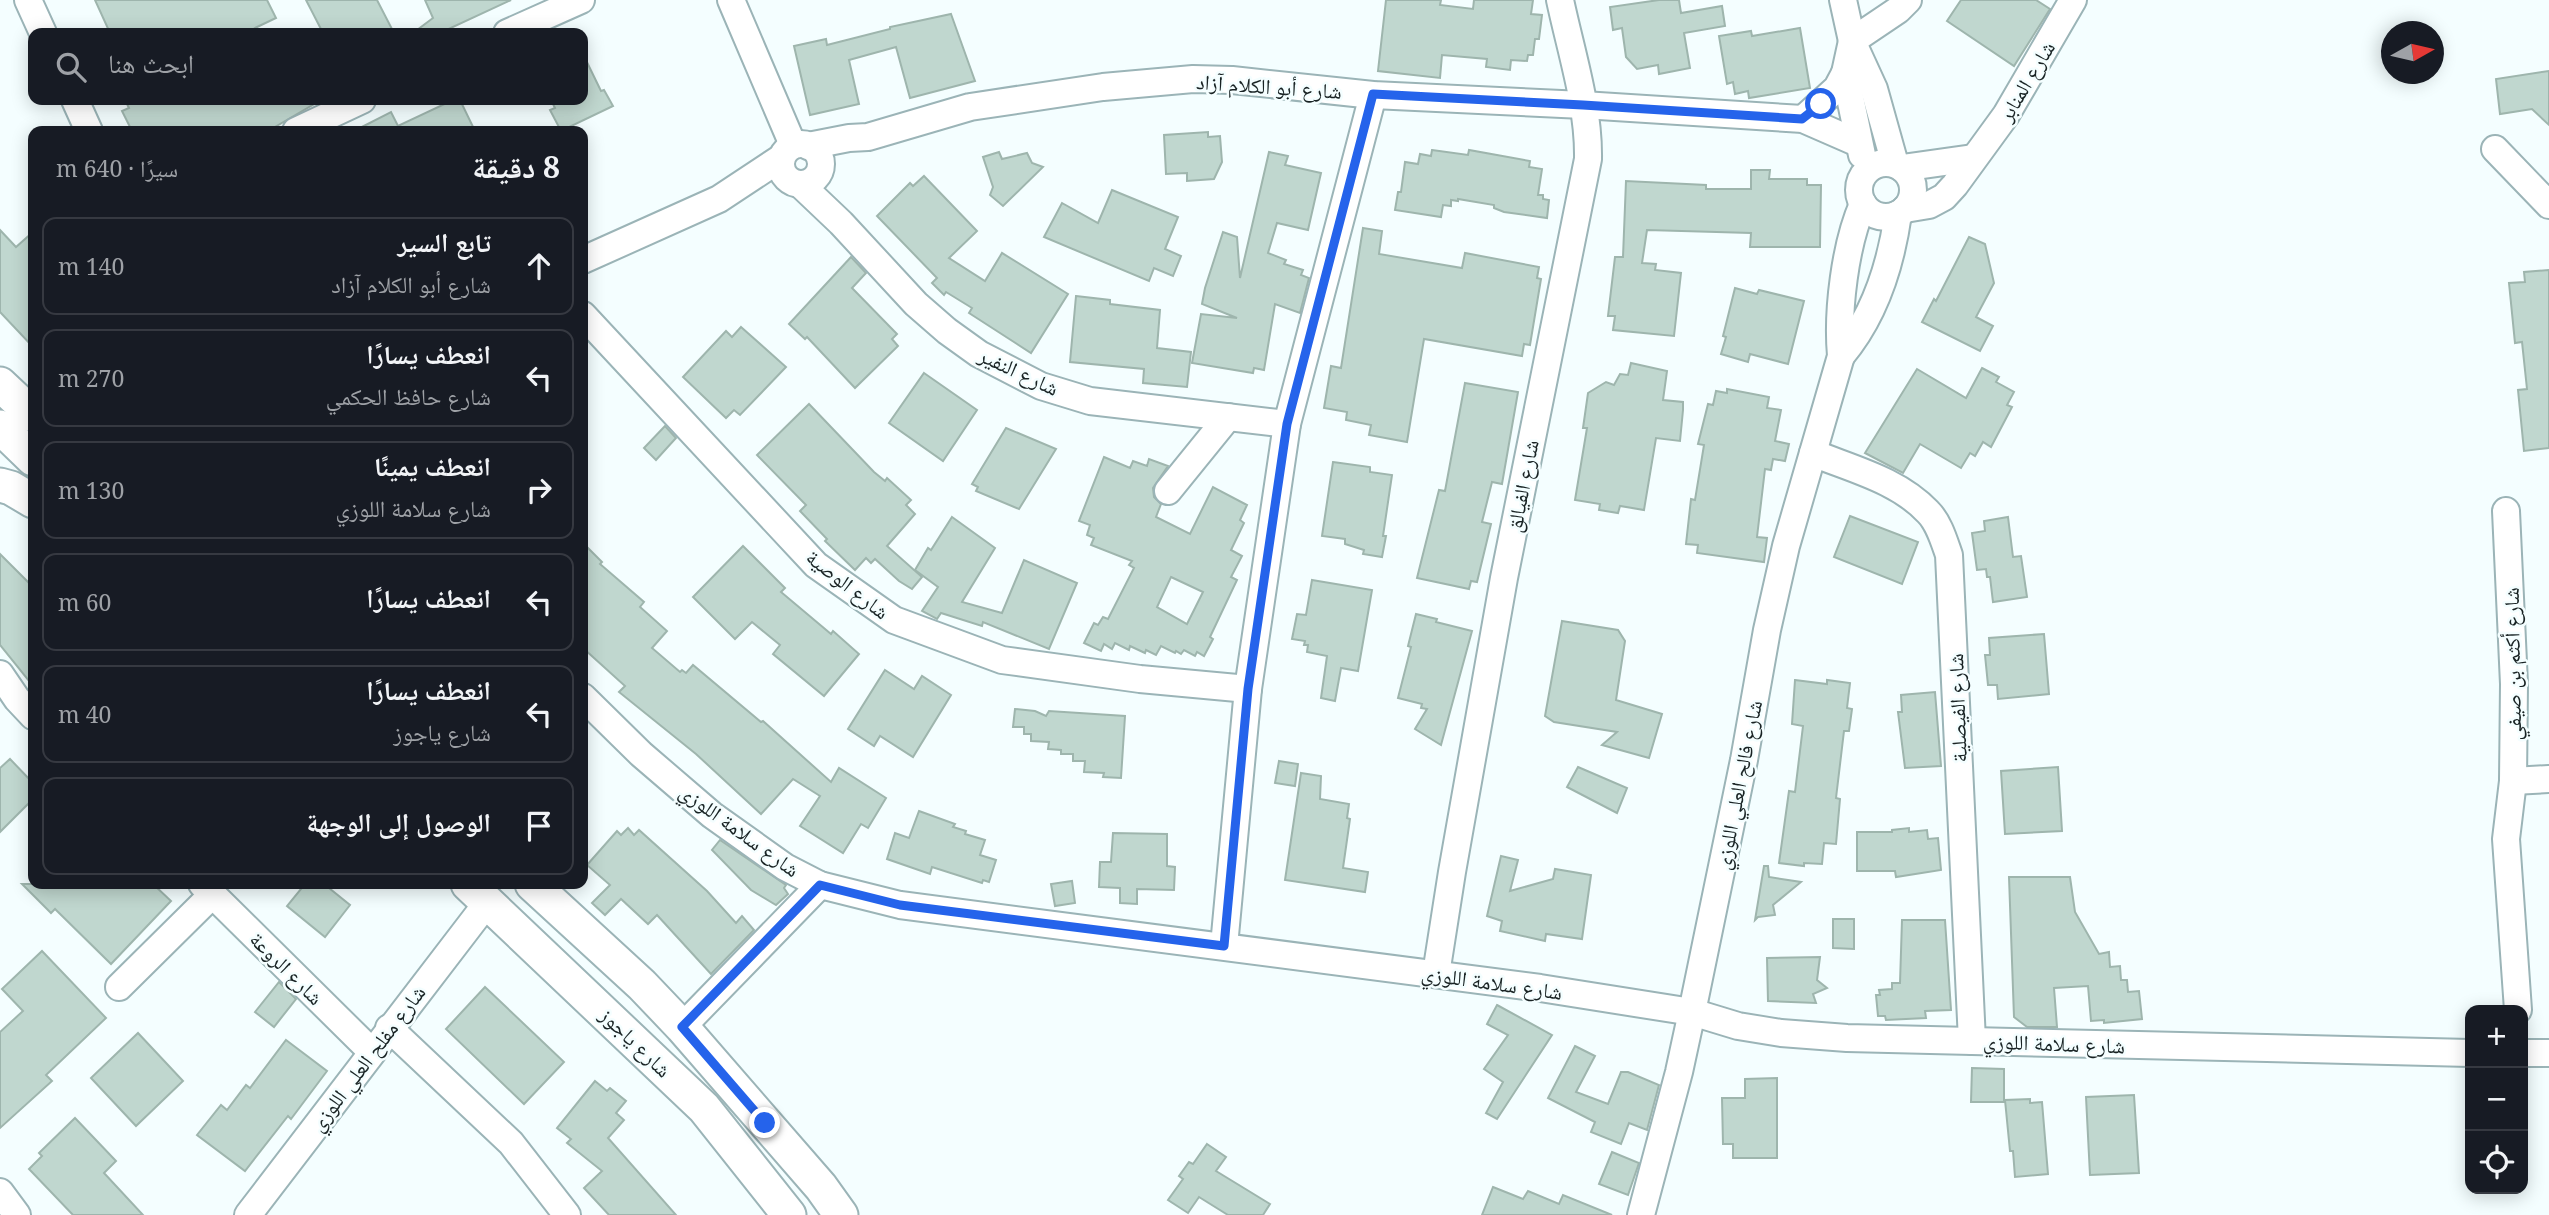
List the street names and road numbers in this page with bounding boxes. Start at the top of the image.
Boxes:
street label: شارع المنابر [1991,36,2061,127]
street label: شارع أبو الكلام آزاد [1195,67,1343,106]
street label: شارع النفير [974,340,1063,402]
street label: شارع الفيالق [1499,437,1545,535]
street label: شارع الوصية [801,543,895,625]
street label: شارع أكثم بن صيفي [2497,587,2531,741]
street label: شارع الفيصلية [1941,653,1973,763]
street label: شارع فالح العلي اللوزي [1708,698,1771,873]
street label: شارع سلامة اللوزي [672,777,806,886]
street label: شارع الروعة [244,925,330,1011]
street label: شارع سلامة اللوزي [1419,958,1564,1009]
street label: شارع مفلح العلي اللوزي [303,979,434,1139]
street label: شارع ياجوز [593,1000,678,1083]
street label: شارع سلامة اللوزي [1982,1027,2125,1063]

